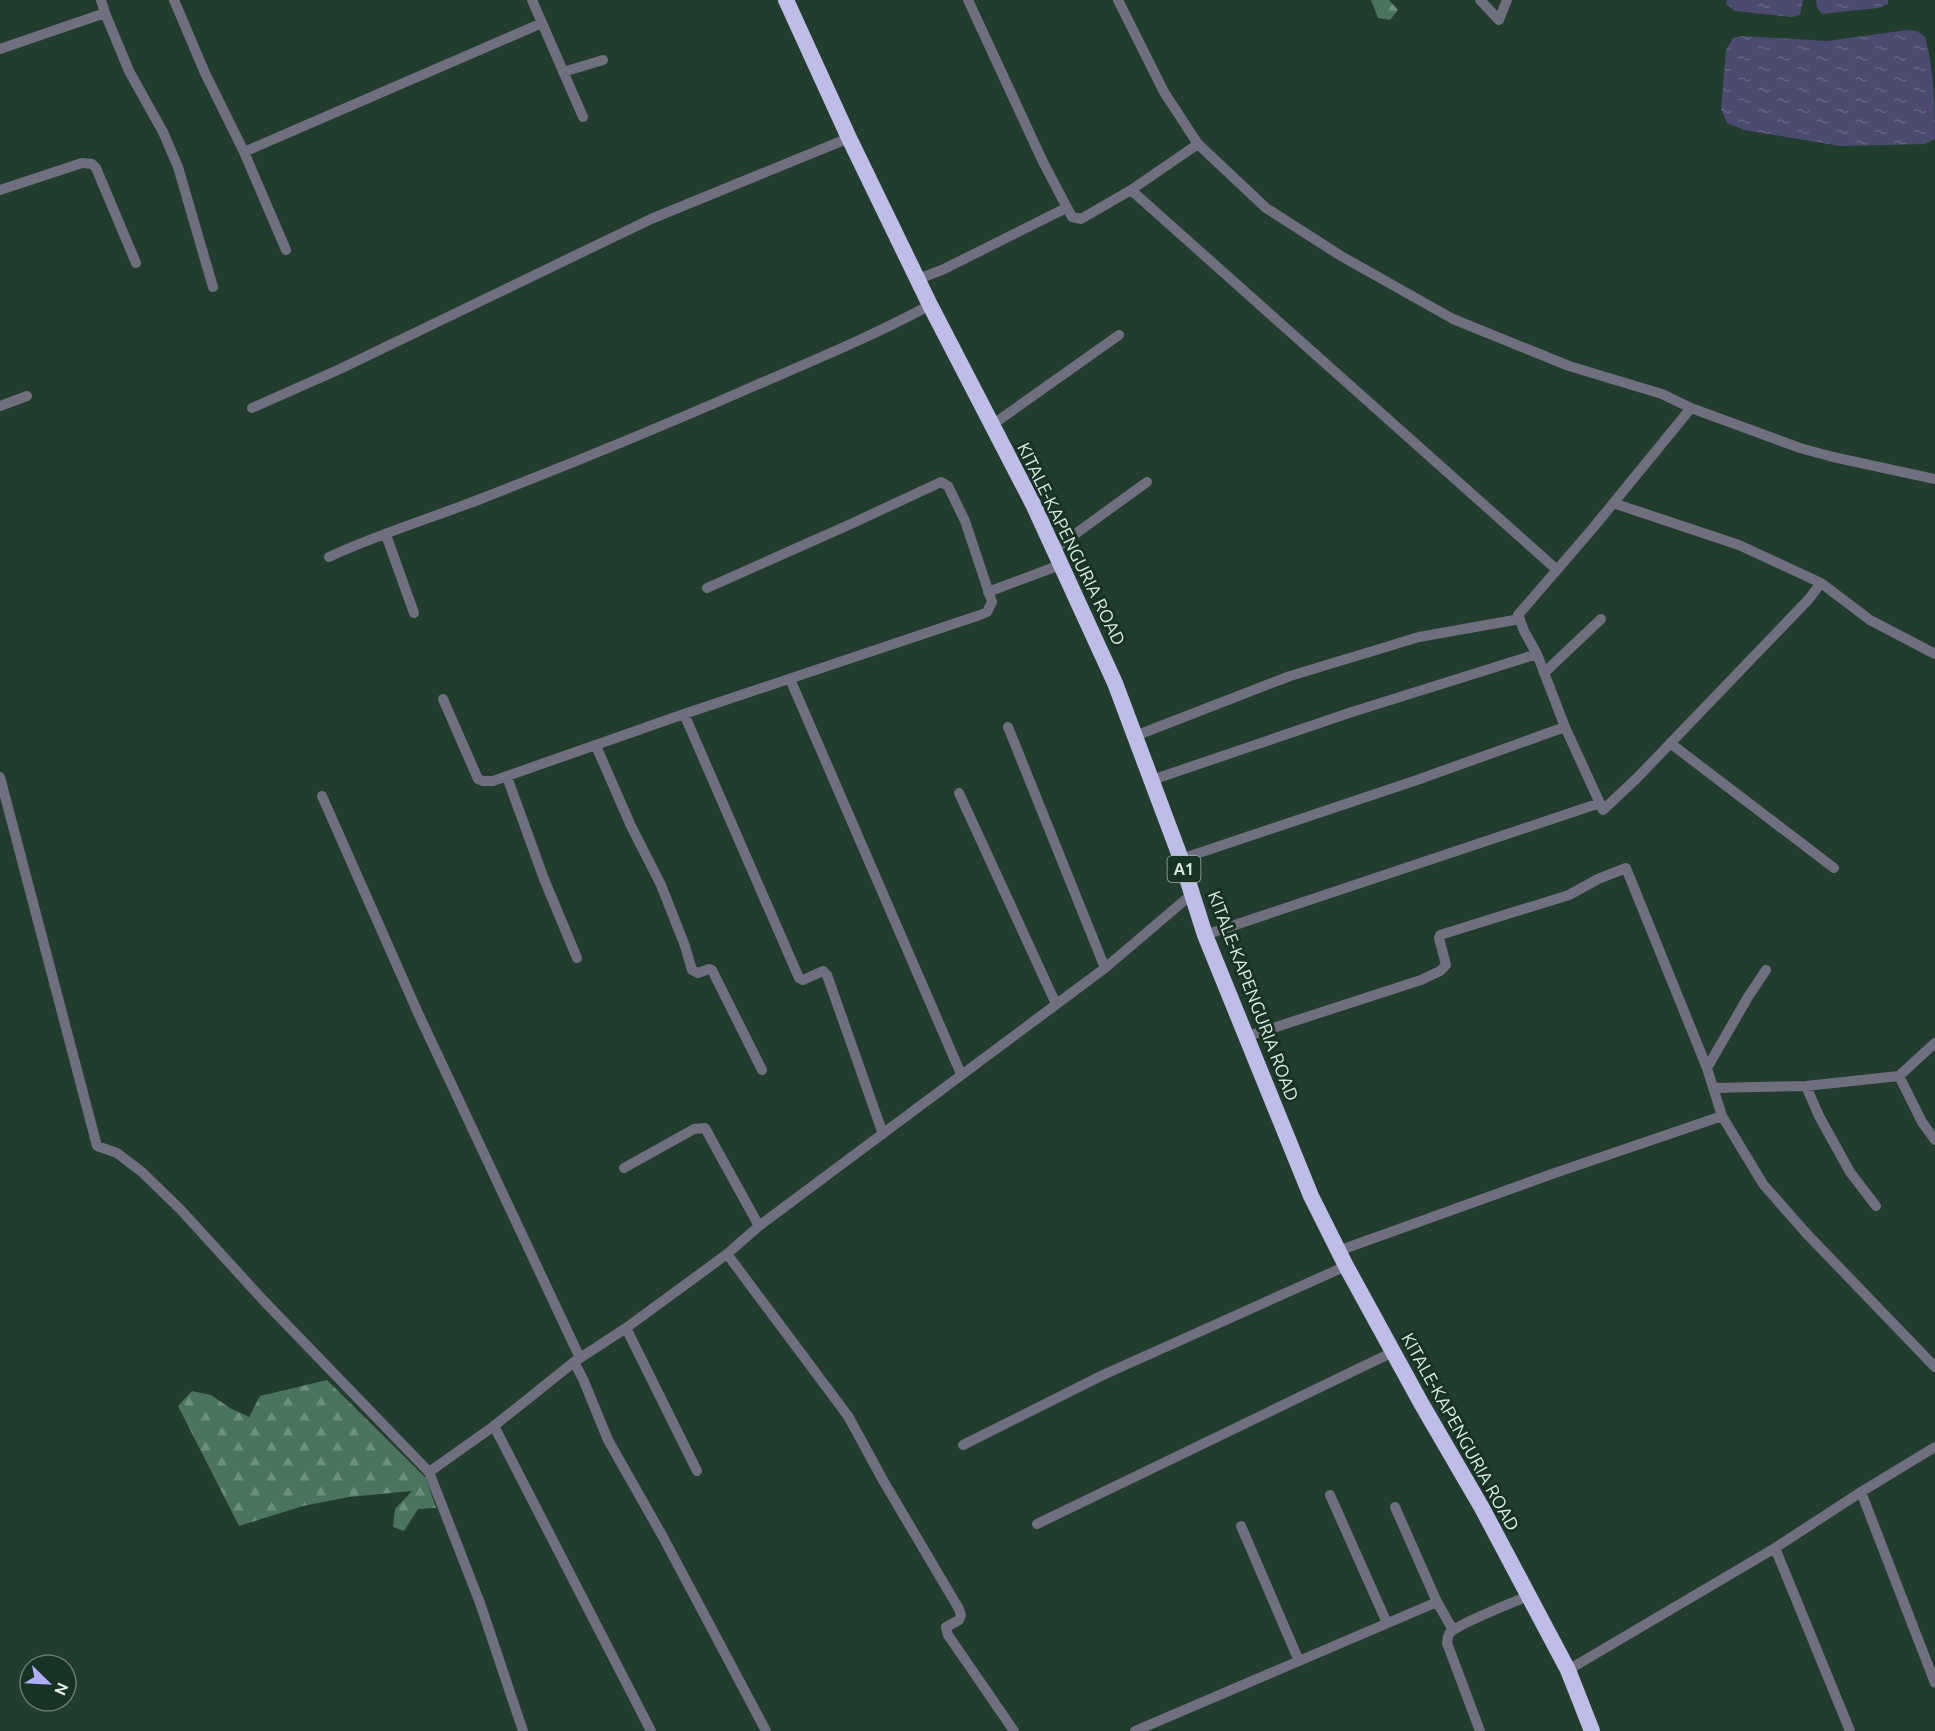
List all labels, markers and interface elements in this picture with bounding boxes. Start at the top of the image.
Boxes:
street label: KITALE-KAPENGURIA ROAD [1014,439,1130,648]
road number: A1 [1168,856,1200,882]
street label: KITALE-KAPENGURIA ROAD [1205,888,1303,1103]
street label: KITALE-KAPENGURIA ROAD [1398,1329,1524,1534]
north arrow [18,1653,78,1713]
text: N [51,1680,72,1698]

